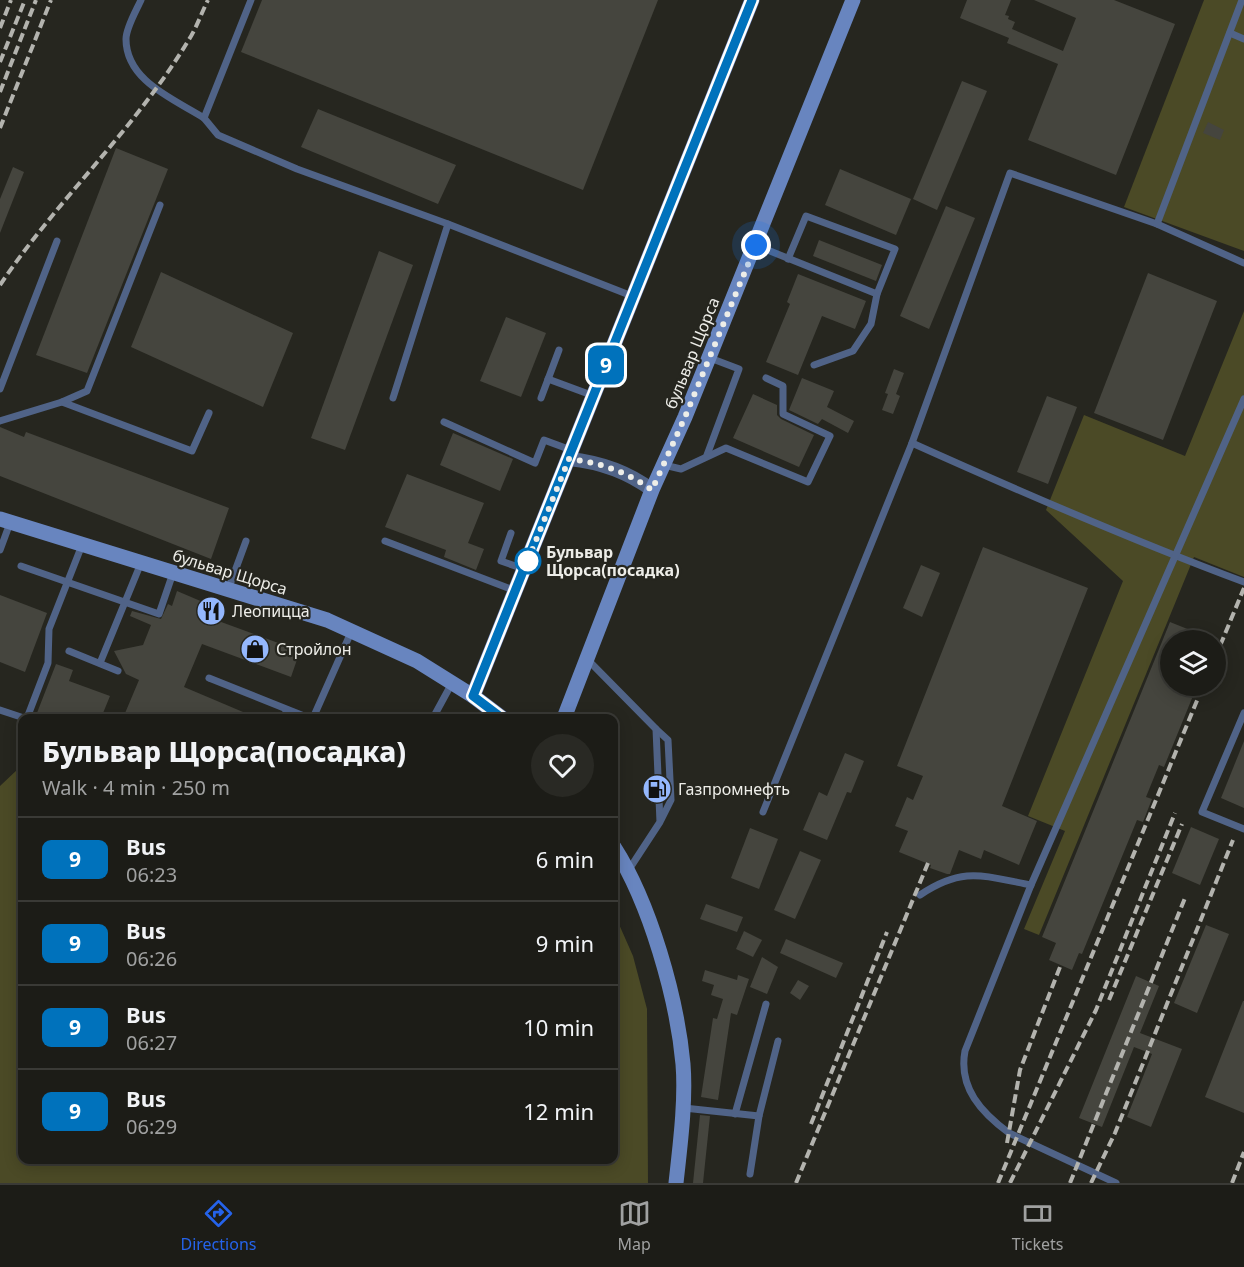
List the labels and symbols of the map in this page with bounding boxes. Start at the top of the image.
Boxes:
your location [741,230,771,260]
street label: бульвар Щорса [660,294,724,412]
line badge: 9 [586,346,626,385]
place label: Бульвар Щорса(посадка) [546,541,680,581]
street label: бульвар Щорса [170,544,290,600]
marker: Бульвар Щорса(посадка) [515,548,541,574]
restaurant icon: Леопицца [195,595,227,627]
place label: Леопицца [232,600,310,622]
shop icon: Стройлон [239,633,271,665]
place label: Стройлон [276,638,352,660]
fuel station icon: Газпромнефть [641,773,673,805]
place label: Газпромнефть [678,778,790,800]

